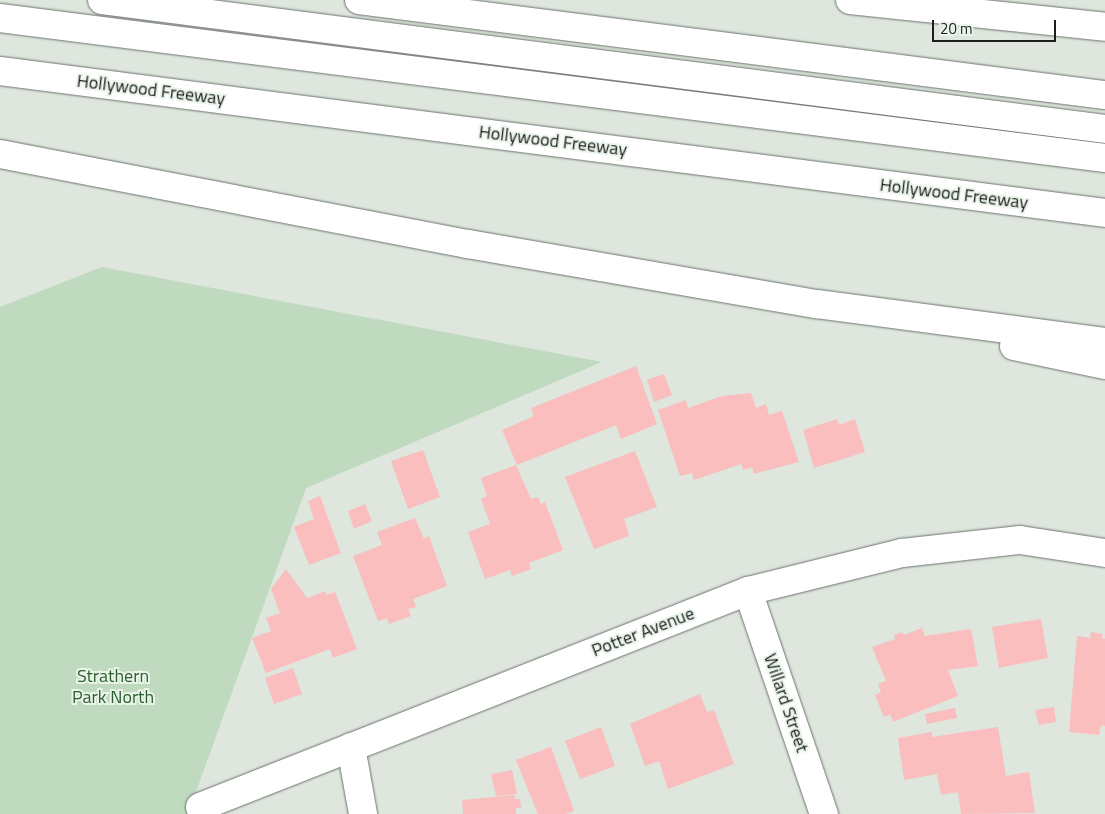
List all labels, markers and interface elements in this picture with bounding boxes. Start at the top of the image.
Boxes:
scale bar [935,10,1059,42]
text: 20 m [940,17,973,40]
street label: Hollywood Freeway [76,70,226,110]
street label: Hollywood Freeway [478,121,628,161]
street label: Hollywood Freeway [879,174,1029,214]
street label: Potter Avenue [589,603,697,661]
street label: Willard Street [759,651,813,755]
park label: Strathern Park North [72,666,154,709]

